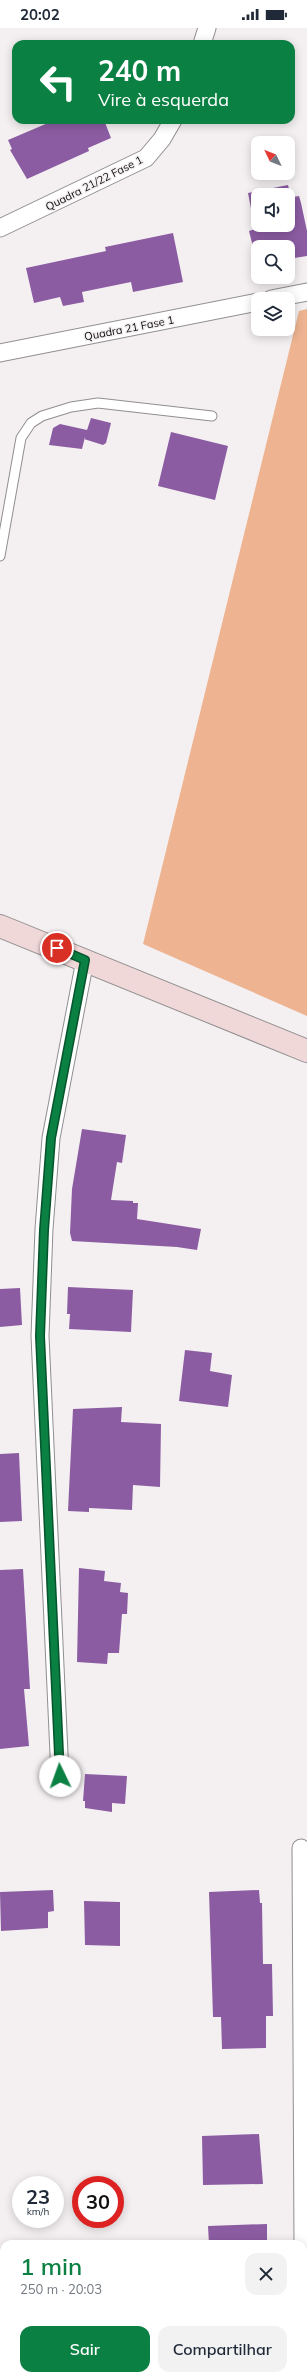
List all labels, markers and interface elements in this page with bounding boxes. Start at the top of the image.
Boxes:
text: 20:02 [20,5,60,24]
text: 240 m [98,53,181,88]
icon: left [32,56,84,108]
text: Vire à esquerda [98,88,229,111]
north arrow [251,136,295,180]
map controls [251,136,295,336]
street label: Quadra 21/22 Fase 1 [43,152,145,214]
button: sound [251,188,295,232]
button: search [251,240,295,284]
button: layers [251,292,295,336]
street label: Quadra 21 Fase 1 [83,312,175,344]
pin [40,931,74,965]
icon: arrive [46,937,68,959]
position arrow [39,1755,81,1797]
speed limit sign: 30 [72,2176,124,2228]
text: 23 [26,2184,50,2209]
text: km/h [27,2205,49,2218]
text: 1 min [20,2251,82,2281]
button: close [245,2253,287,2295]
text: 250 m · 20:03 [20,2281,102,2297]
button: Sair [20,2326,150,2372]
button: Compartilhar [158,2326,287,2372]

